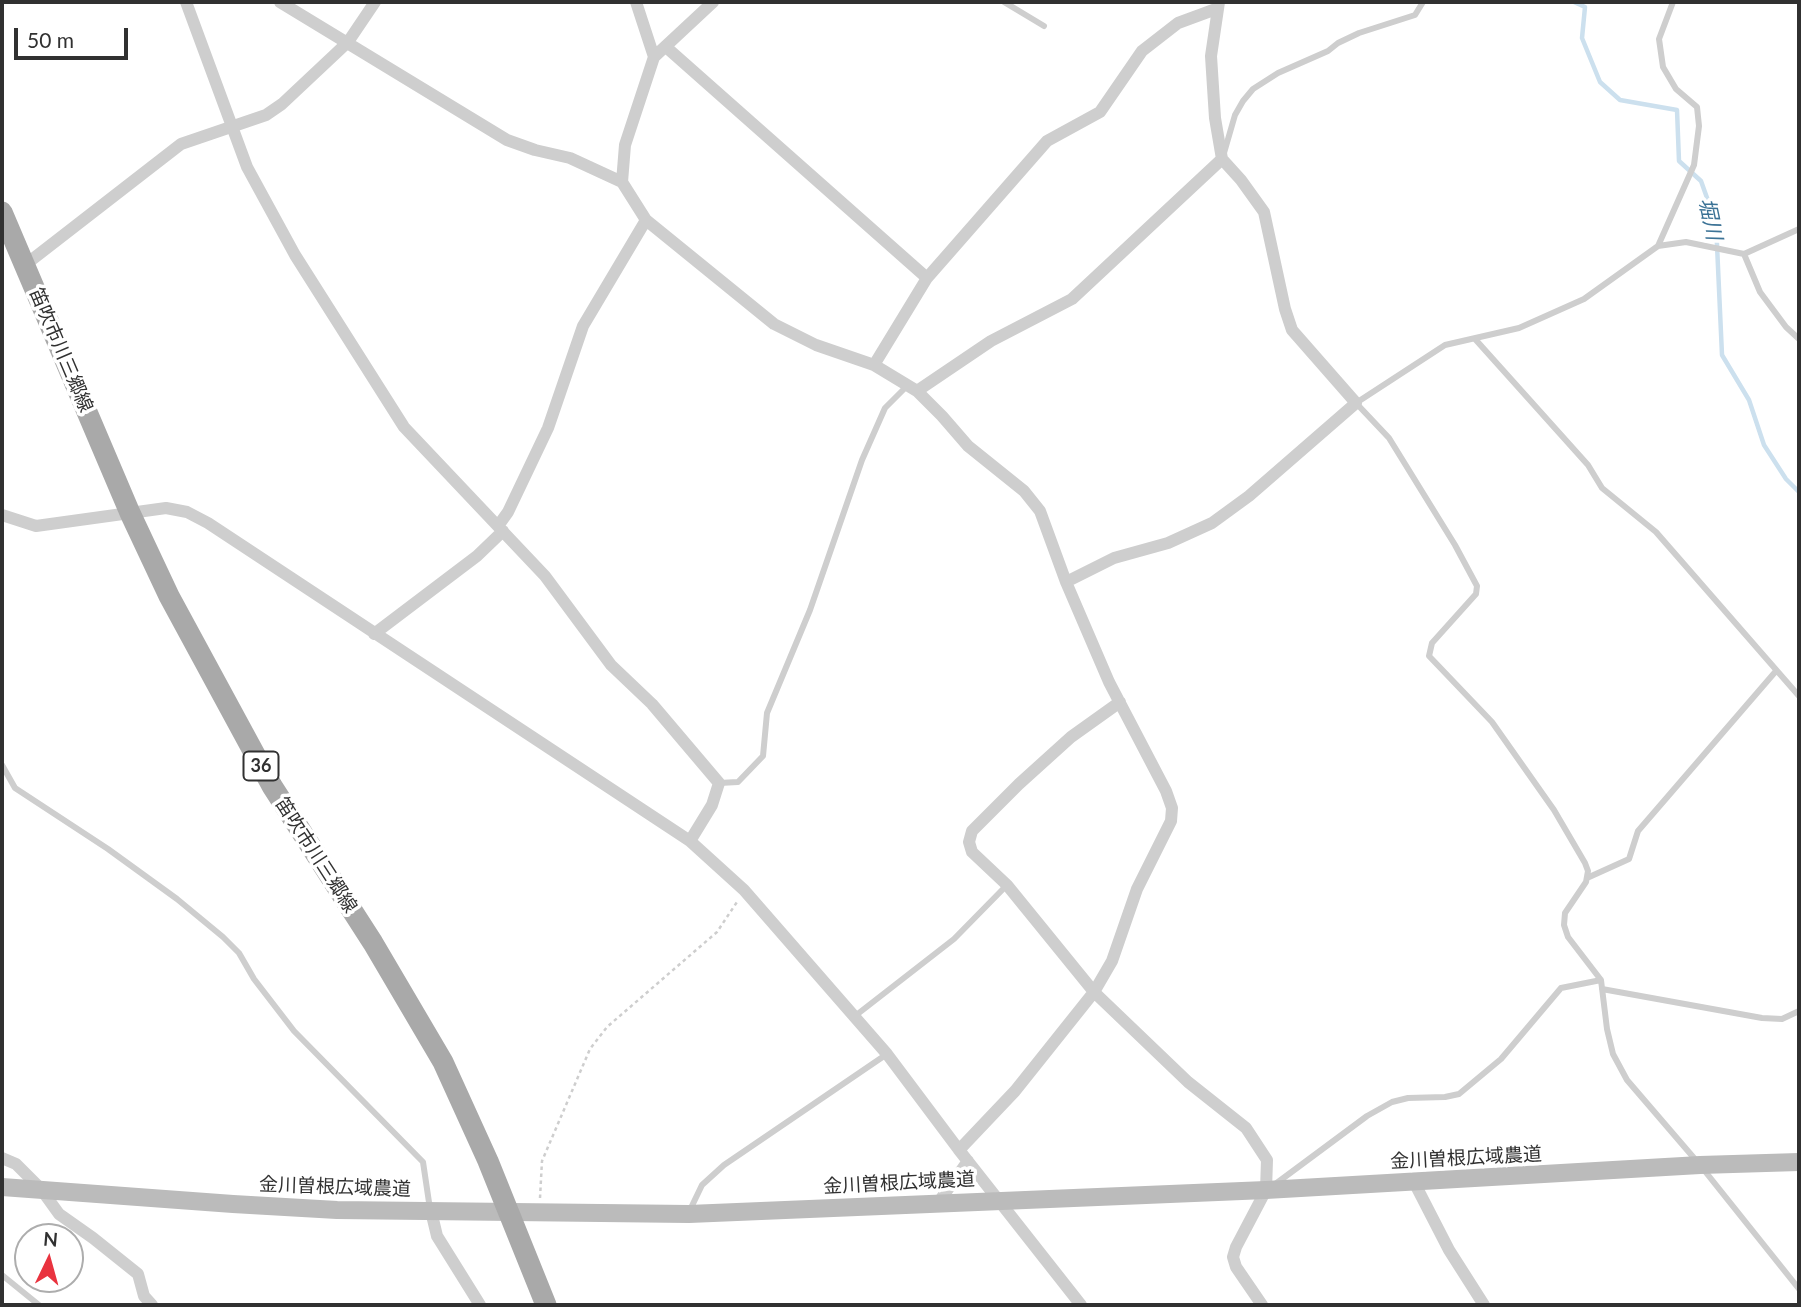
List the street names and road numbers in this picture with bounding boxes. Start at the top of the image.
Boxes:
street label: 笛吹市川三郷線 [25,284,97,416]
road number: 36 [244,752,278,780]
street label: 笛吹市川三郷線 [270,793,362,917]
street label: 金川曽根広域農道 [1390,1143,1542,1173]
street label: 金川曽根広域農道 [823,1168,975,1198]
street label: 金川曽根広域農道 [259,1173,411,1201]

